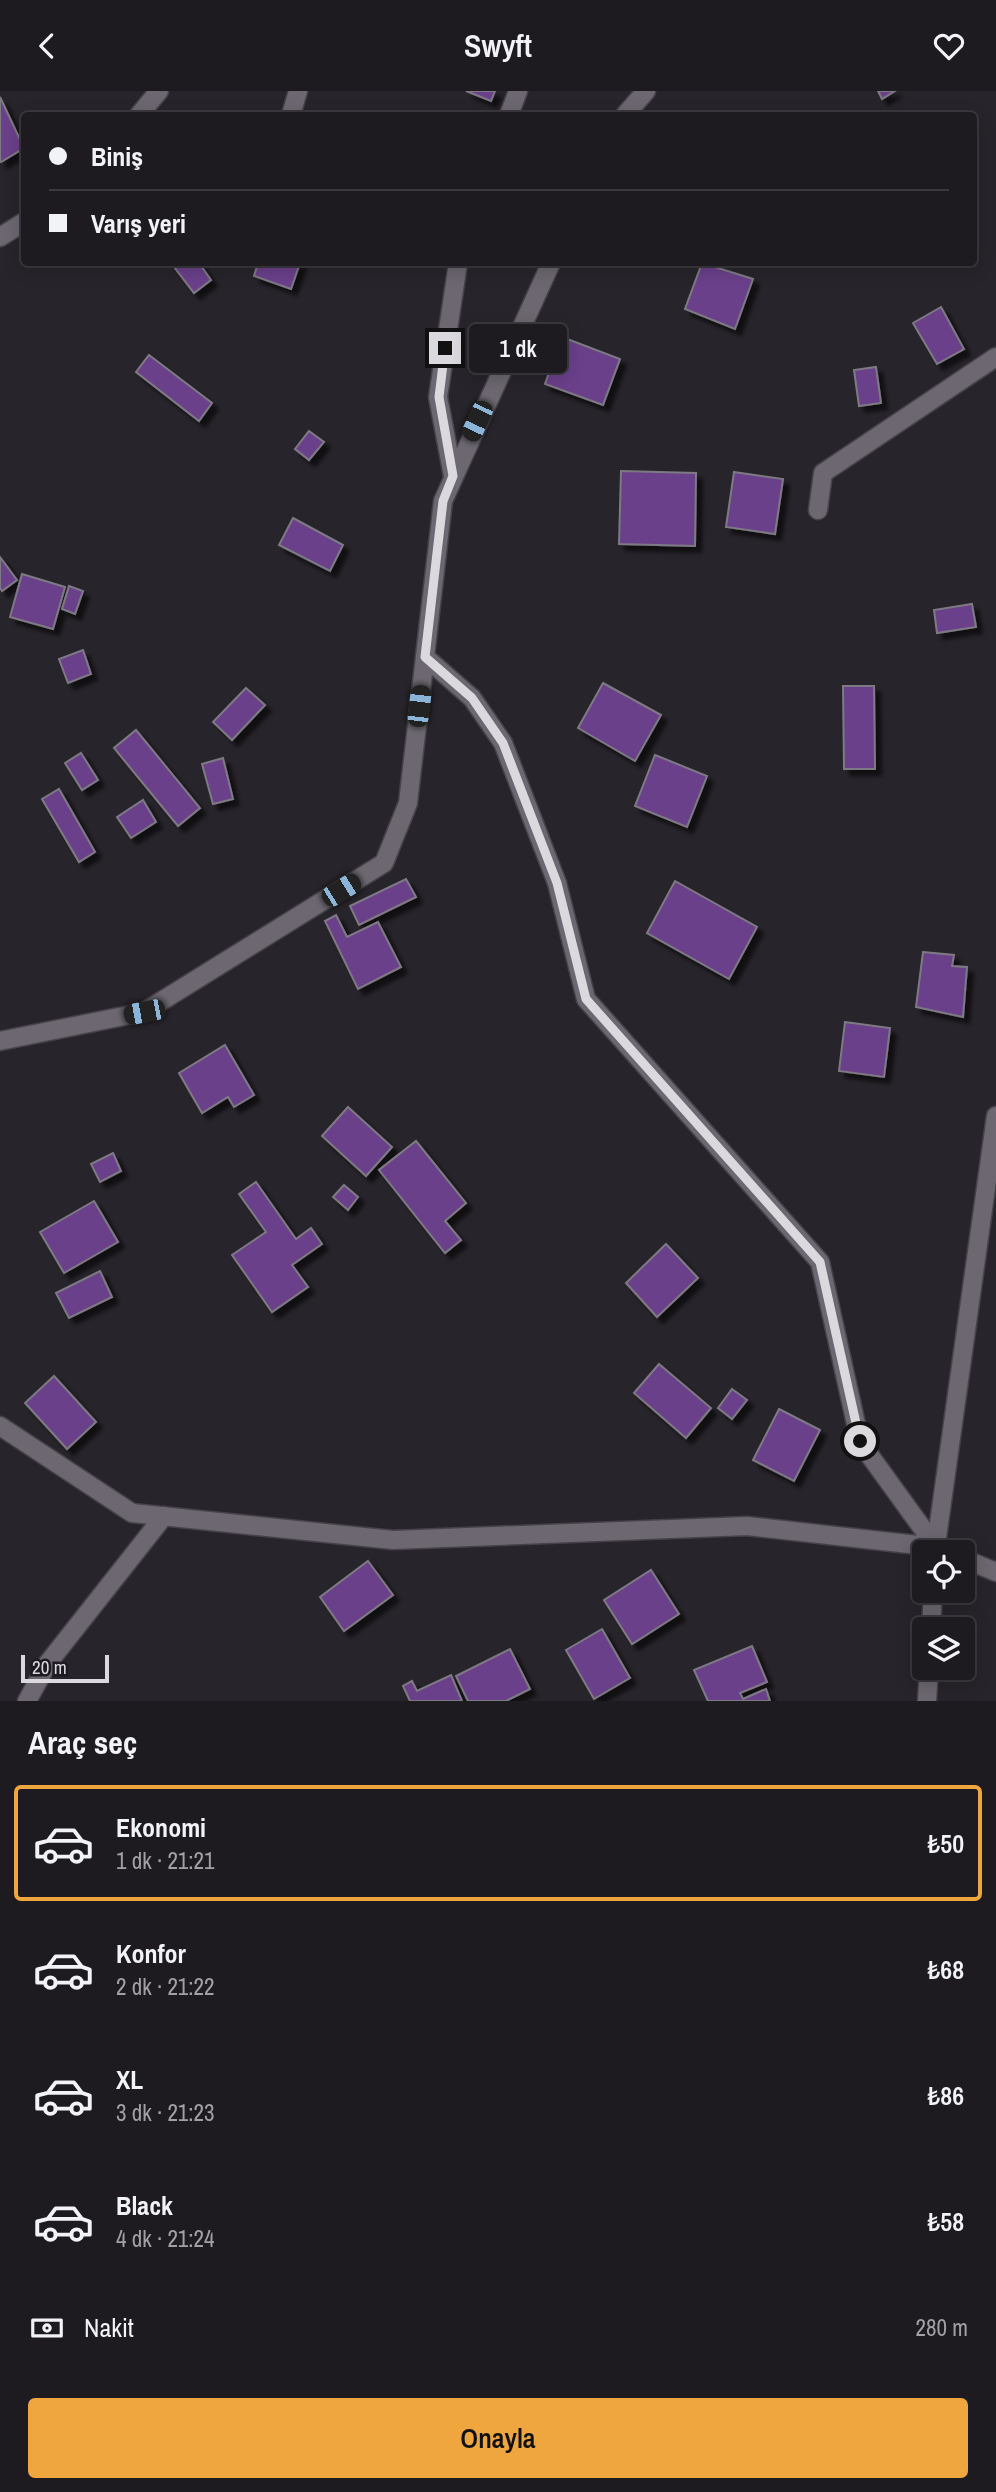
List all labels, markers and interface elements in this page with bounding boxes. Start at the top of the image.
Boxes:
text: Swyft [464,24,532,67]
icon: back [28,27,66,65]
icon: heart [930,27,968,65]
text: Biniş [91,139,143,174]
text: Varış yeri [91,206,186,241]
callout: 1 dk [470,323,568,373]
route end [429,332,461,364]
text: 1 dk [499,333,537,364]
car [459,398,496,444]
car [407,684,432,728]
car [318,870,365,910]
car [122,998,167,1026]
route start [844,1425,876,1457]
map controls [912,1540,975,1680]
button: locate [912,1540,975,1603]
button: layers [912,1617,975,1680]
scale bar [21,1652,108,1684]
text: 20 m [32,1654,67,1680]
text: Araç seç [28,1721,137,1764]
text: Ekonomi [116,1810,206,1845]
icon: car [32,1812,95,1875]
text: ₺50 [928,1826,964,1861]
text: 1 dk · 21:21 [116,1845,215,1876]
text: Konfor [116,1936,186,1971]
icon: car [32,1938,95,2001]
text: ₺68 [928,1952,964,1987]
text: 2 dk · 21:22 [116,1971,215,2002]
text: XL [116,2062,143,2097]
icon: car [32,2064,95,2127]
text: ₺86 [928,2078,964,2113]
text: 3 dk · 21:23 [116,2097,215,2128]
text: Black [116,2188,173,2223]
icon: car [32,2190,95,2253]
text: ₺58 [928,2204,964,2239]
text: 4 dk · 21:24 [116,2223,215,2254]
icon: cash [28,2309,66,2347]
text: Nakit [84,2310,134,2345]
text: 280 m [916,2312,968,2343]
button: Onayla [28,2398,968,2478]

